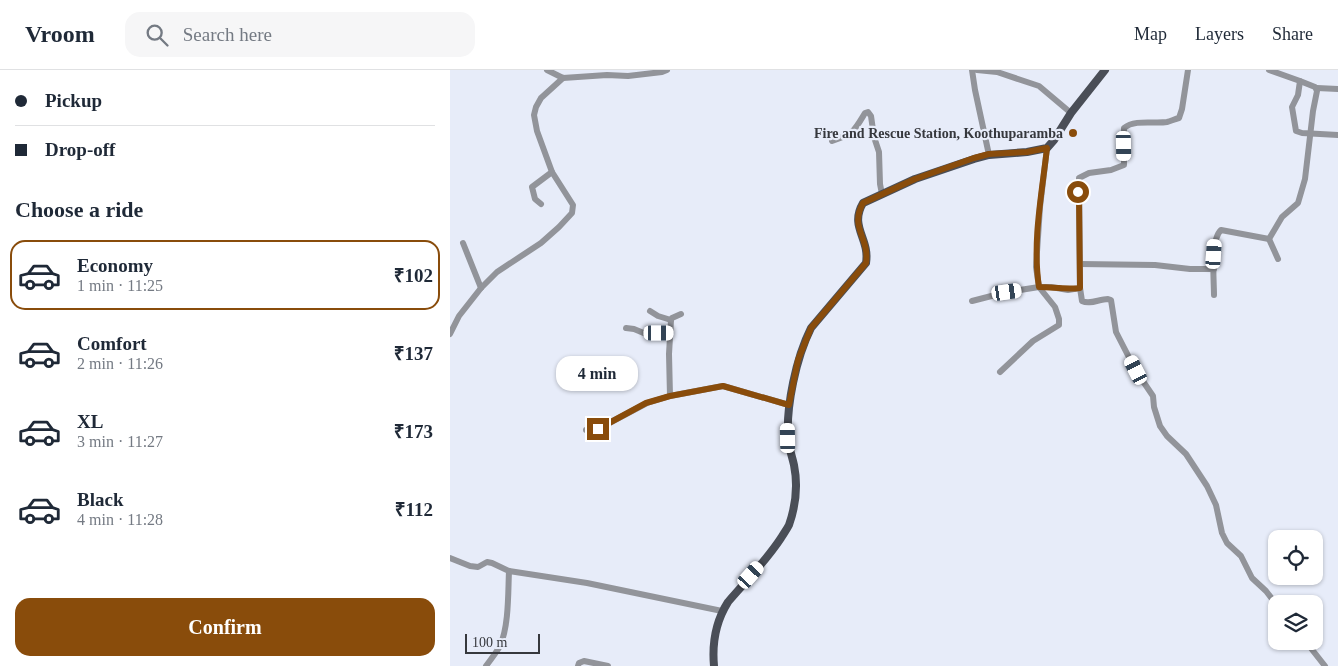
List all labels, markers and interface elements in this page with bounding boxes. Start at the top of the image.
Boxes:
search box [125,12,475,57]
text: Vroom [25,21,95,47]
icon: search [143,21,171,49]
text: Search here [183,24,272,45]
text: Map [1134,24,1167,44]
text: Layers [1195,24,1244,44]
text: Share [1272,24,1313,44]
text: Pickup [45,90,102,111]
place label: Fire and Rescue Station, Koothuparamba [814,126,1063,141]
marker: Fire and Rescue Station, Koothuparamba [1067,127,1079,139]
car [1116,131,1131,161]
text: Drop-off [45,139,115,160]
route start [1067,181,1089,203]
text: Choose a ride [15,197,143,222]
car [1205,239,1222,269]
icon: car [17,253,62,298]
text: Economy [77,255,153,276]
text: ₹102 [394,265,433,286]
text: 1 min · 11:25 [77,277,163,294]
car [991,282,1022,302]
car [644,326,674,341]
icon: car [17,331,62,376]
text: Comfort [77,333,147,354]
text: ₹137 [394,343,433,364]
car [1122,353,1149,387]
text: 2 min · 11:26 [77,355,163,372]
callout: 4 min [557,356,639,392]
text: 4 min [578,365,616,382]
icon: car [17,409,62,454]
text: XL [77,411,103,432]
route end [587,418,609,440]
text: ₹173 [394,421,433,442]
car [780,423,795,453]
text: 3 min · 11:27 [77,433,163,450]
icon: car [17,487,62,532]
text: Black [77,489,123,510]
text: ₹112 [395,499,433,520]
text: 4 min · 11:28 [77,511,163,528]
map controls [1268,530,1323,650]
button: locate [1268,530,1323,585]
car [735,559,766,591]
button: layers [1268,595,1323,650]
button: Confirm [15,598,435,656]
scale bar [465,631,540,654]
text: 100 m [472,635,507,650]

